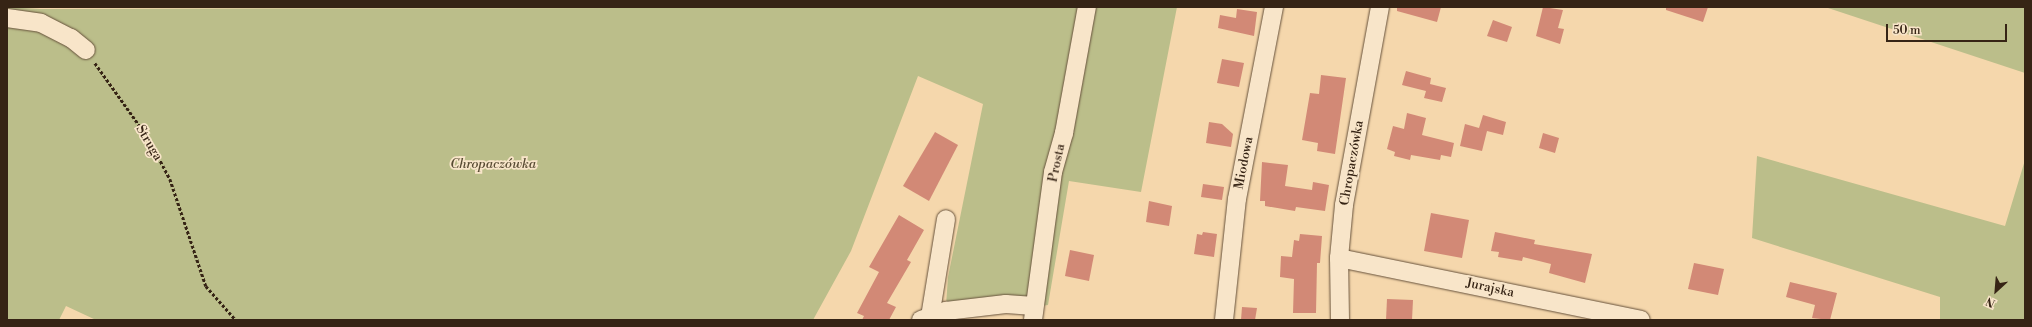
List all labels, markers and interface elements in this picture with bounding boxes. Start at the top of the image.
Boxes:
scale bar [1888,16,2009,42]
text: 50 m [1893,23,1921,38]
street label: Chropaczówka [1337,119,1367,207]
street label: Struga [132,122,166,164]
street label: Miodowa [1231,135,1257,191]
street label: Prosta [1045,142,1069,184]
park label: Chropaczówka [450,156,536,172]
north arrow [1976,271,2016,311]
street label: Jurajska [1465,275,1515,301]
text: N [1984,294,1998,310]

